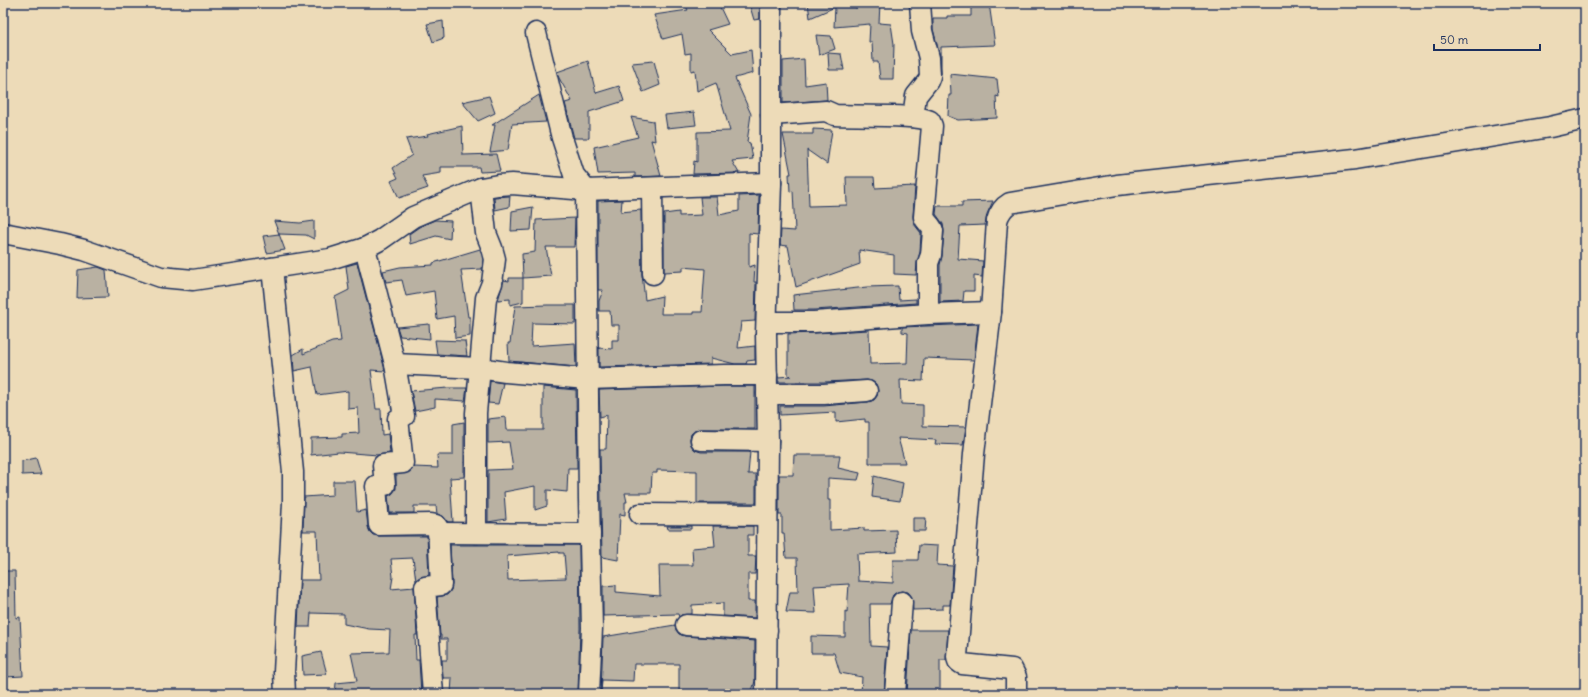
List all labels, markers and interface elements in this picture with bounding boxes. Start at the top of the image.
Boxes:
scale bar [1434,26,1540,52]
text: 50 m [1440,32,1469,47]

